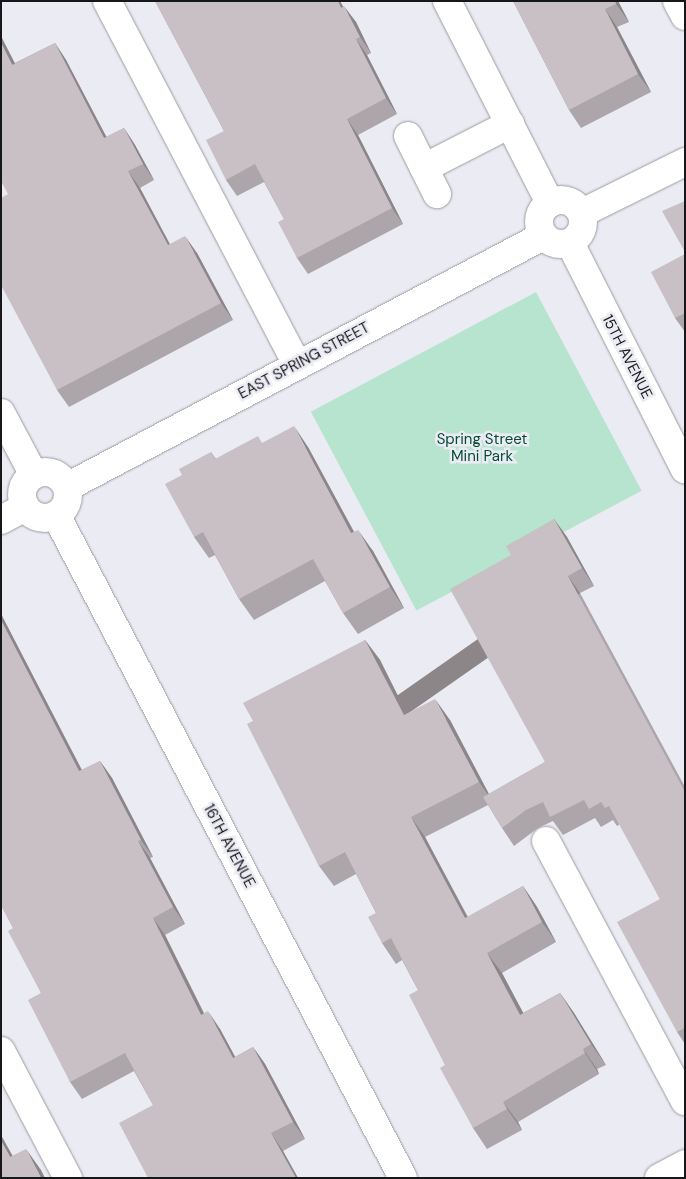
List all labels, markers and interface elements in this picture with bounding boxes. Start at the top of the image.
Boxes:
street label: 15TH AVENUE [598,312,656,402]
street label: EAST SPRING STREET [235,319,373,403]
park label: Spring Street Mini Park [437,430,527,465]
street label: 16TH AVENUE [199,801,259,891]

